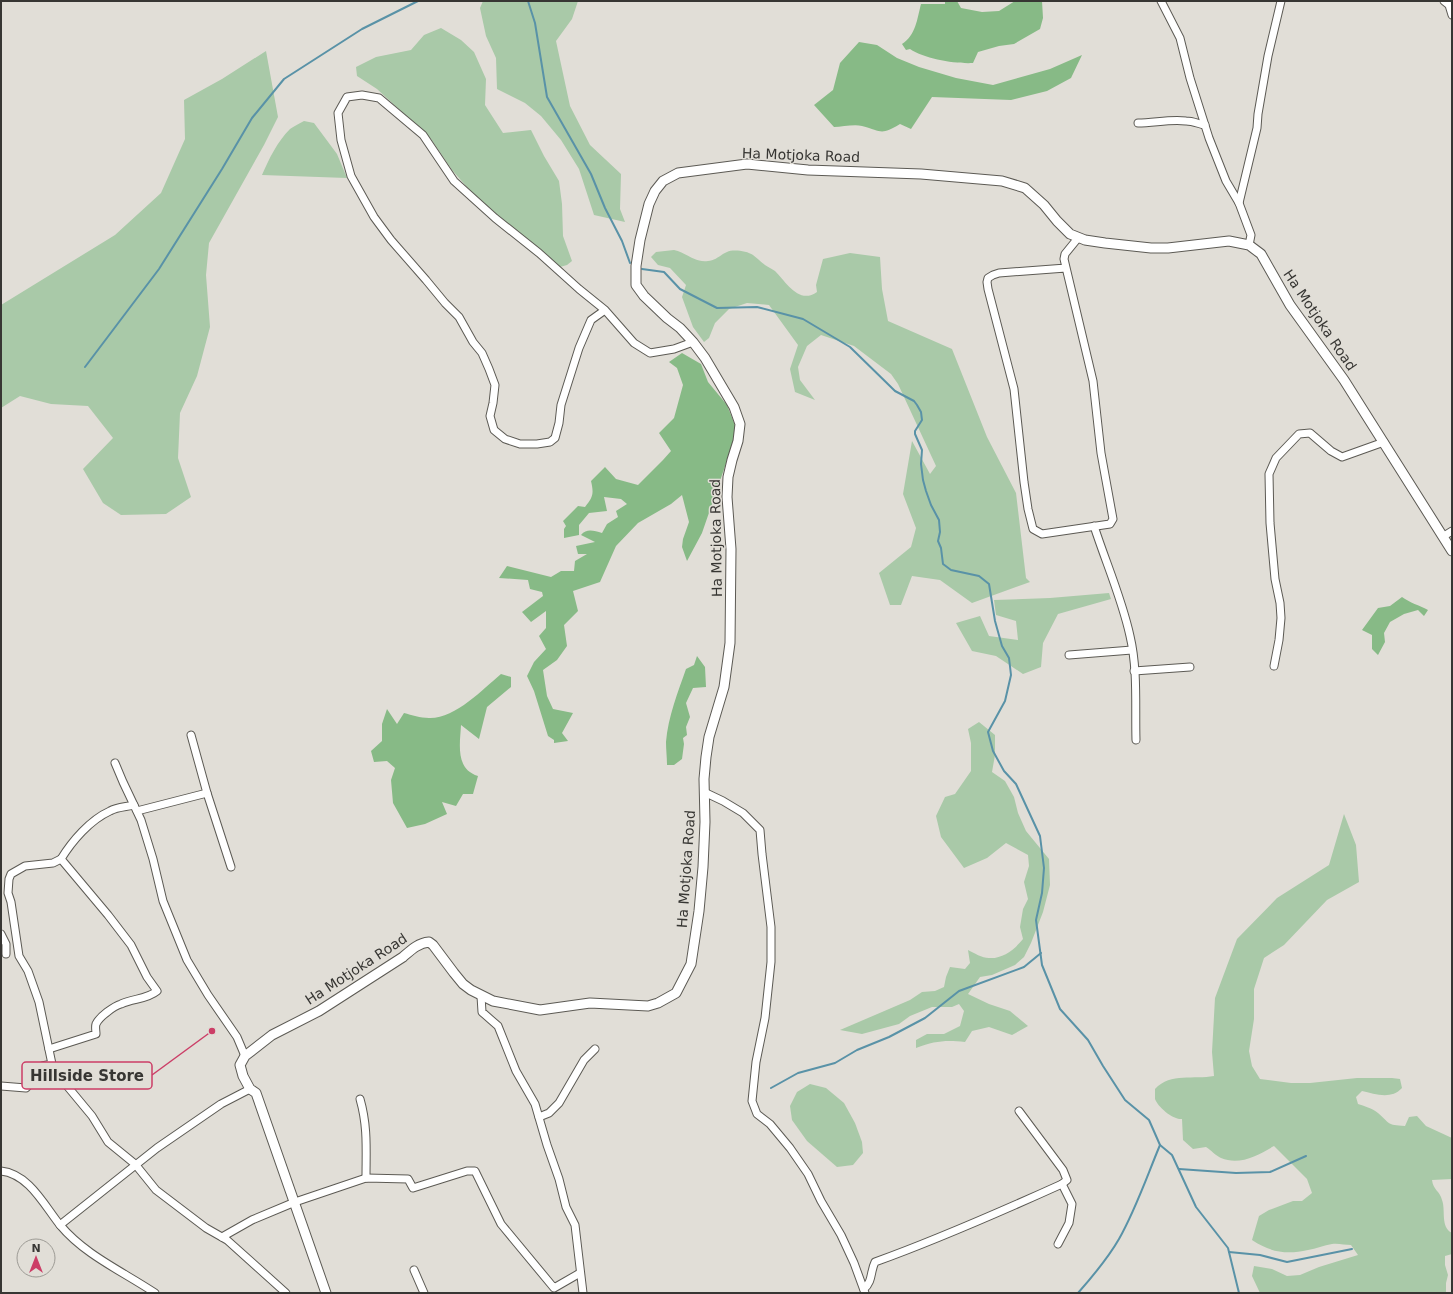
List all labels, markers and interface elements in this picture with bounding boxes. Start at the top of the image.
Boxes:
street label: Ha Motjoka Road [742,145,860,165]
street label: Ha Motjoka Road [1280,267,1360,373]
street label: Ha Motjoka Road [707,479,725,597]
street label: Ha Motjoka Road [674,809,698,929]
street label: Ha Motjoka Road [302,930,410,1008]
callout: Hillside Store [22,1062,152,1089]
text: Hillside Store [30,1067,144,1085]
north arrow [16,1238,56,1278]
text: N [31,1242,41,1255]

